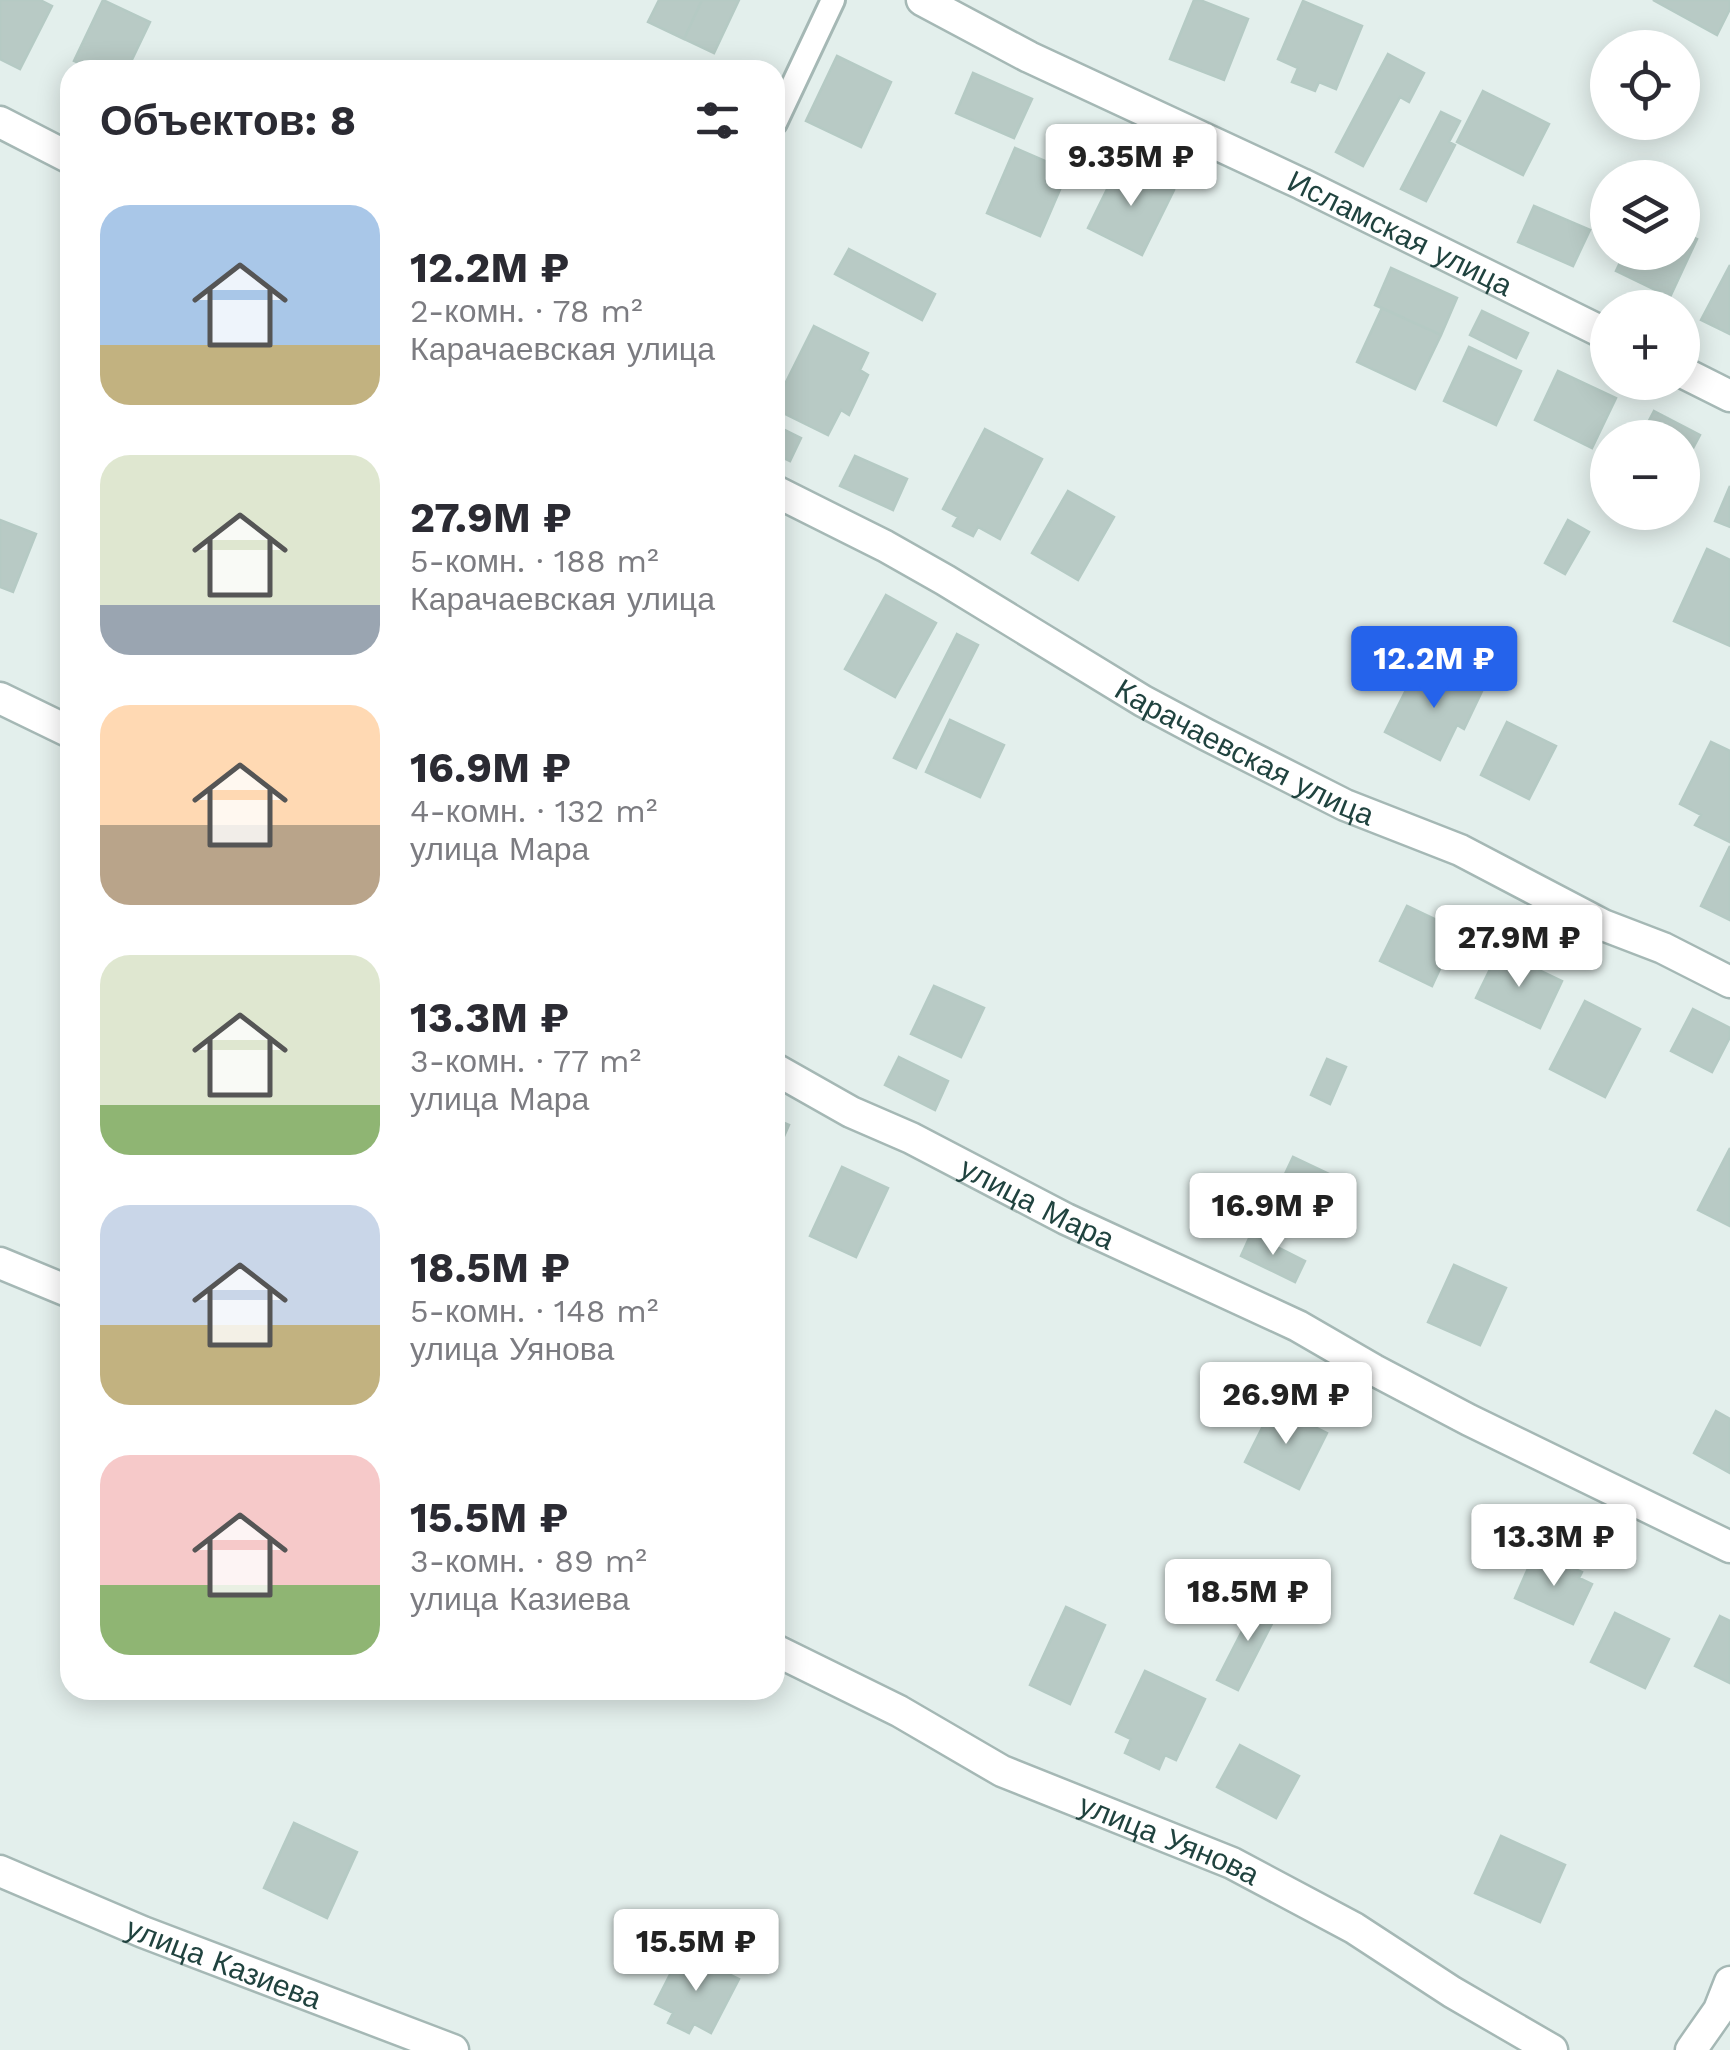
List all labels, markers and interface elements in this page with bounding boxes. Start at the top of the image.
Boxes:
map controls [1590,30,1700,530]
button: locate [1590,30,1700,140]
icon: filters [690,93,745,148]
text: Объектов: 8 [100,96,356,145]
pin: 9.35M ₽ [1039,124,1223,209]
text: 9.35M ₽ [1068,137,1194,175]
button: layers [1590,160,1700,270]
street label: Исламская улица [1283,163,1519,303]
text: 12.2M ₽ [410,243,569,292]
icon: home [180,245,300,365]
button: + [1590,290,1700,400]
text: 2-комн. · 78 m² [410,292,643,330]
text: Карачаевская улица [410,330,715,368]
button: − [1590,420,1700,530]
text: 27.9M ₽ [410,493,572,542]
icon: home [180,495,300,615]
text: 5-комн. · 188 m² [410,542,659,580]
text: Карачаевская улица [410,580,715,618]
pin: 12.2M ₽ [1342,626,1526,711]
text: 12.2M ₽ [1373,639,1495,677]
street label: Карачаевская улица [1109,671,1379,832]
text: 16.9M ₽ [410,743,571,792]
icon: home [180,745,300,865]
text: 4-комн. · 132 m² [410,792,658,830]
text: улица Мара [410,830,589,868]
pin: 27.9M ₽ [1427,905,1611,990]
text: 27.9M ₽ [1457,918,1581,956]
text: 13.3M ₽ [410,993,569,1042]
icon: home [180,995,300,1115]
text: 3-комн. · 77 m² [410,1042,641,1080]
text: улица Мара [410,1080,589,1118]
street label: улица Мара [954,1149,1120,1257]
pin: 16.9M ₽ [1181,1173,1365,1258]
text: 16.9M ₽ [1212,1186,1334,1224]
text: 18.5M ₽ [410,1243,570,1292]
icon: home [180,1245,300,1365]
text: 5-комн. · 148 m² [410,1292,659,1330]
text: улица Уянова [410,1330,614,1368]
pin: 26.9M ₽ [1194,1362,1378,1447]
text: 26.9M ₽ [1222,1375,1350,1413]
text: 15.5M ₽ [410,1493,568,1542]
icon: home [180,1495,300,1615]
pin: 13.3M ₽ [1462,1504,1646,1589]
text: 13.3M ₽ [1493,1517,1615,1555]
text: 3-комн. · 89 m² [410,1542,647,1580]
pin: 18.5M ₽ [1156,1559,1340,1644]
text: 18.5M ₽ [1187,1572,1309,1610]
text: улица Казиева [410,1580,630,1618]
street label: улица Уянова [1074,1786,1266,1892]
street label: улица Казиева [121,1909,327,2016]
pin: 15.5M ₽ [604,1909,788,1994]
text: 15.5M ₽ [636,1922,756,1960]

